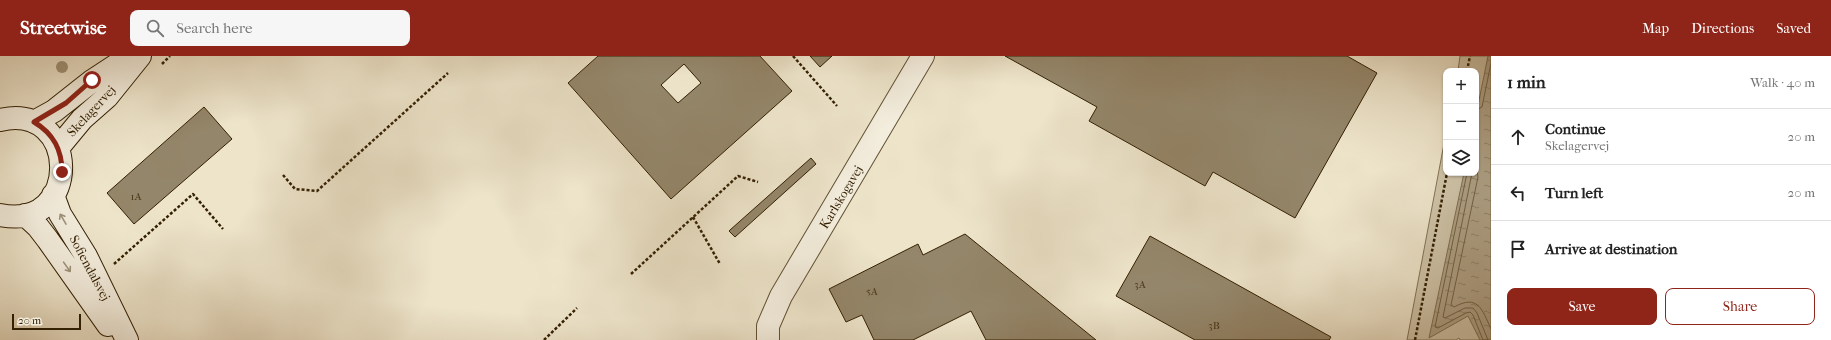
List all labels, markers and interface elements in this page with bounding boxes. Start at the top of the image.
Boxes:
search box [130,10,410,46]
text: Streetwise [20,17,106,39]
icon: search [144,17,166,39]
text: Search here [176,19,252,37]
text: Map [1642,20,1669,37]
text: Directions [1691,20,1754,37]
text: Saved [1776,20,1811,37]
map controls [1443,68,1479,176]
button: + [1443,68,1479,104]
route start [83,71,101,89]
text: 1 min [1507,72,1546,92]
text: Walk · 40 m [1750,75,1815,90]
street label: Skelagervej [64,82,118,140]
button: − [1443,104,1479,140]
text: Continue [1545,120,1605,138]
icon: ahead [1507,126,1529,148]
text: 20 m [1788,129,1815,144]
text: Skelagervej [1545,138,1609,153]
button: layers [1443,140,1479,176]
route end [53,163,71,181]
street label: Karlskogavej [816,163,866,231]
icon: left [1507,182,1529,204]
text: Turn left [1545,184,1603,202]
text: 20 m [1788,185,1815,200]
house number: 1A [130,190,142,203]
one-way arrow [59,213,67,225]
street label: Sofiendalsvej [66,233,114,303]
icon: arrive [1507,238,1529,260]
text: Arrive at destination [1545,240,1677,258]
one-way arrow [63,261,71,272]
house number: 3A [1134,278,1147,291]
house number: 5A [866,285,879,298]
button: Save [1507,288,1657,325]
button: Share [1665,288,1815,325]
scale bar [12,312,81,331]
text: 20 m [18,314,41,327]
house number: 3B [1208,319,1220,332]

